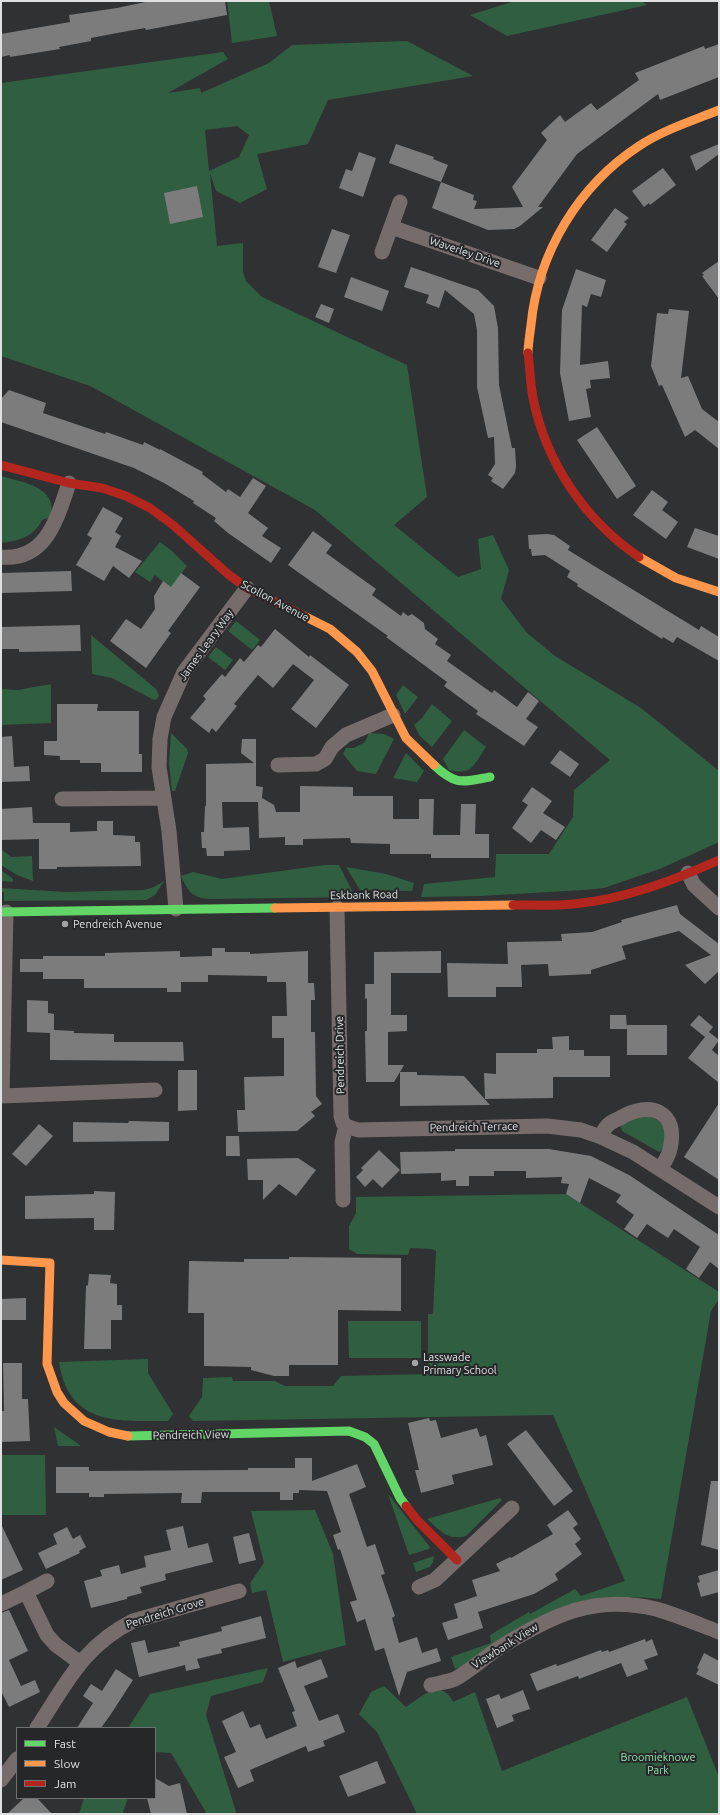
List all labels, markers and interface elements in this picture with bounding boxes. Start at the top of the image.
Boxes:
street label: Waverley Drive [428,234,502,270]
street label: Scollon Avenue [239,577,311,625]
street label: James Leary Way [176,607,236,683]
street label: Eskbank Road [330,888,398,902]
place label: Pendreich Avenue [73,917,162,931]
marker: Pendreich Avenue [60,919,70,929]
street label: Pendreich Drive [333,1016,347,1094]
street label: Pendreich Terrace [430,1120,518,1134]
place label: Lasswade Primary School [423,1350,497,1376]
marker: Lasswade Primary School [410,1358,420,1368]
street label: Pendreich View [153,1428,229,1442]
street label: Pendreich Grove [124,1595,206,1631]
street label: Viewbank View [469,1620,541,1672]
legend [16,1727,156,1799]
text: Fast [54,1737,76,1750]
park label: Broomieknowe Park [620,1750,696,1776]
text: Slow [54,1757,80,1770]
text: Jam [54,1777,76,1790]

